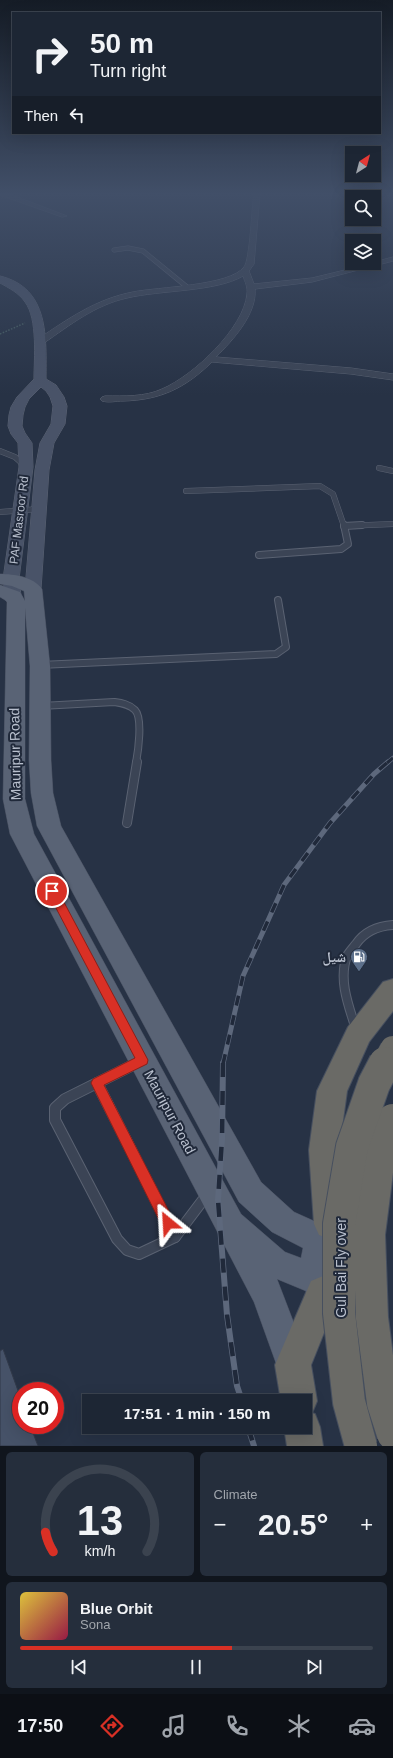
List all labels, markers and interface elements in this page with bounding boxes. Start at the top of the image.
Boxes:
icon: right [24,28,76,80]
text: 50 m [90,28,154,59]
text: Turn right [90,61,166,81]
icon: left [66,104,88,126]
text: Then [24,107,58,124]
north arrow [345,146,381,182]
map controls [345,146,381,270]
button: search [345,190,381,226]
button: layers [345,234,381,270]
street label: PAF Masroor Rd [7,475,31,565]
street label: Mauripur Road [6,708,24,800]
pin [35,874,69,908]
icon: arrive [41,880,63,902]
fuel station icon: شیل [349,947,369,972]
place label: شیل [323,949,346,966]
street label: Mauripur Road [141,1067,199,1157]
position arrow [147,1202,189,1244]
street label: Gul Bai Fly over [333,1218,349,1318]
speed limit sign: 20 [12,1382,64,1434]
text: 17:51 · 1 min · 150 m [124,1405,270,1422]
text: Climate [214,1487,258,1502]
text: 13 [77,1497,123,1544]
text: 20.5° [258,1508,328,1541]
text: − [214,1512,226,1537]
text: + [360,1512,373,1537]
text: km/h [84,1543,115,1559]
text: Blue Orbit [80,1600,153,1617]
text: Sona [80,1617,110,1632]
icon: previous [68,1656,90,1678]
icon: pause [185,1656,207,1678]
icon: next [303,1656,325,1678]
icon: directions [98,1712,126,1740]
icon: music [160,1712,188,1740]
icon: phone [223,1712,251,1740]
icon: climate [285,1712,313,1740]
icon: car [348,1712,376,1740]
text: 17:50 [17,1716,63,1736]

